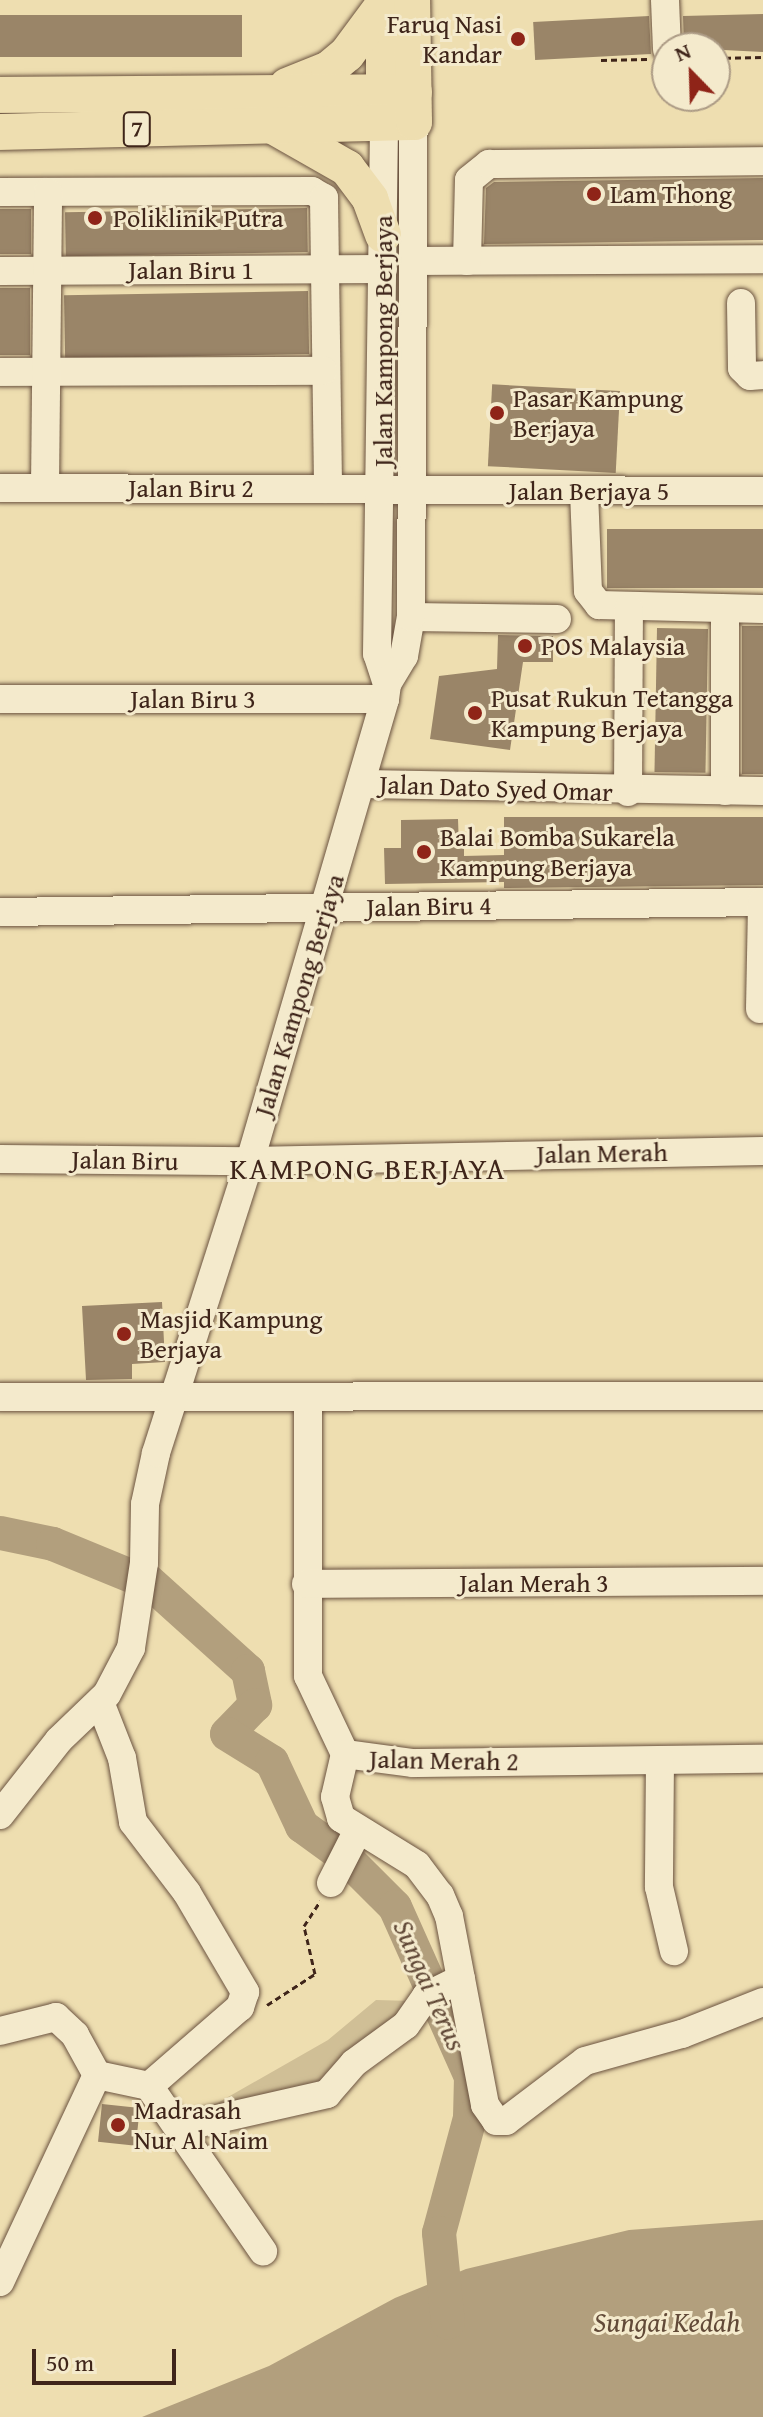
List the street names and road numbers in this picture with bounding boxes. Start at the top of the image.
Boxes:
road number: 7 [121,109,153,149]
street label: Jalan Kampong Berjaya [367,215,399,467]
street label: Jalan Biru 1 [128,254,254,286]
street label: Jalan Biru 2 [128,472,254,504]
street label: Jalan Berjaya 5 [509,475,669,507]
street label: Jalan Biru 3 [130,683,256,715]
street label: Jalan Dato Syed Omar [379,768,613,808]
street label: Jalan Kampong Berjaya [247,870,351,1120]
street label: Jalan Biru 4 [366,889,492,923]
street label: Jalan Merah [536,1136,668,1170]
street label: Jalan Biru [71,1143,179,1177]
street label: Jalan Merah 3 [459,1567,609,1599]
street label: Jalan Merah 2 [369,1743,519,1777]

